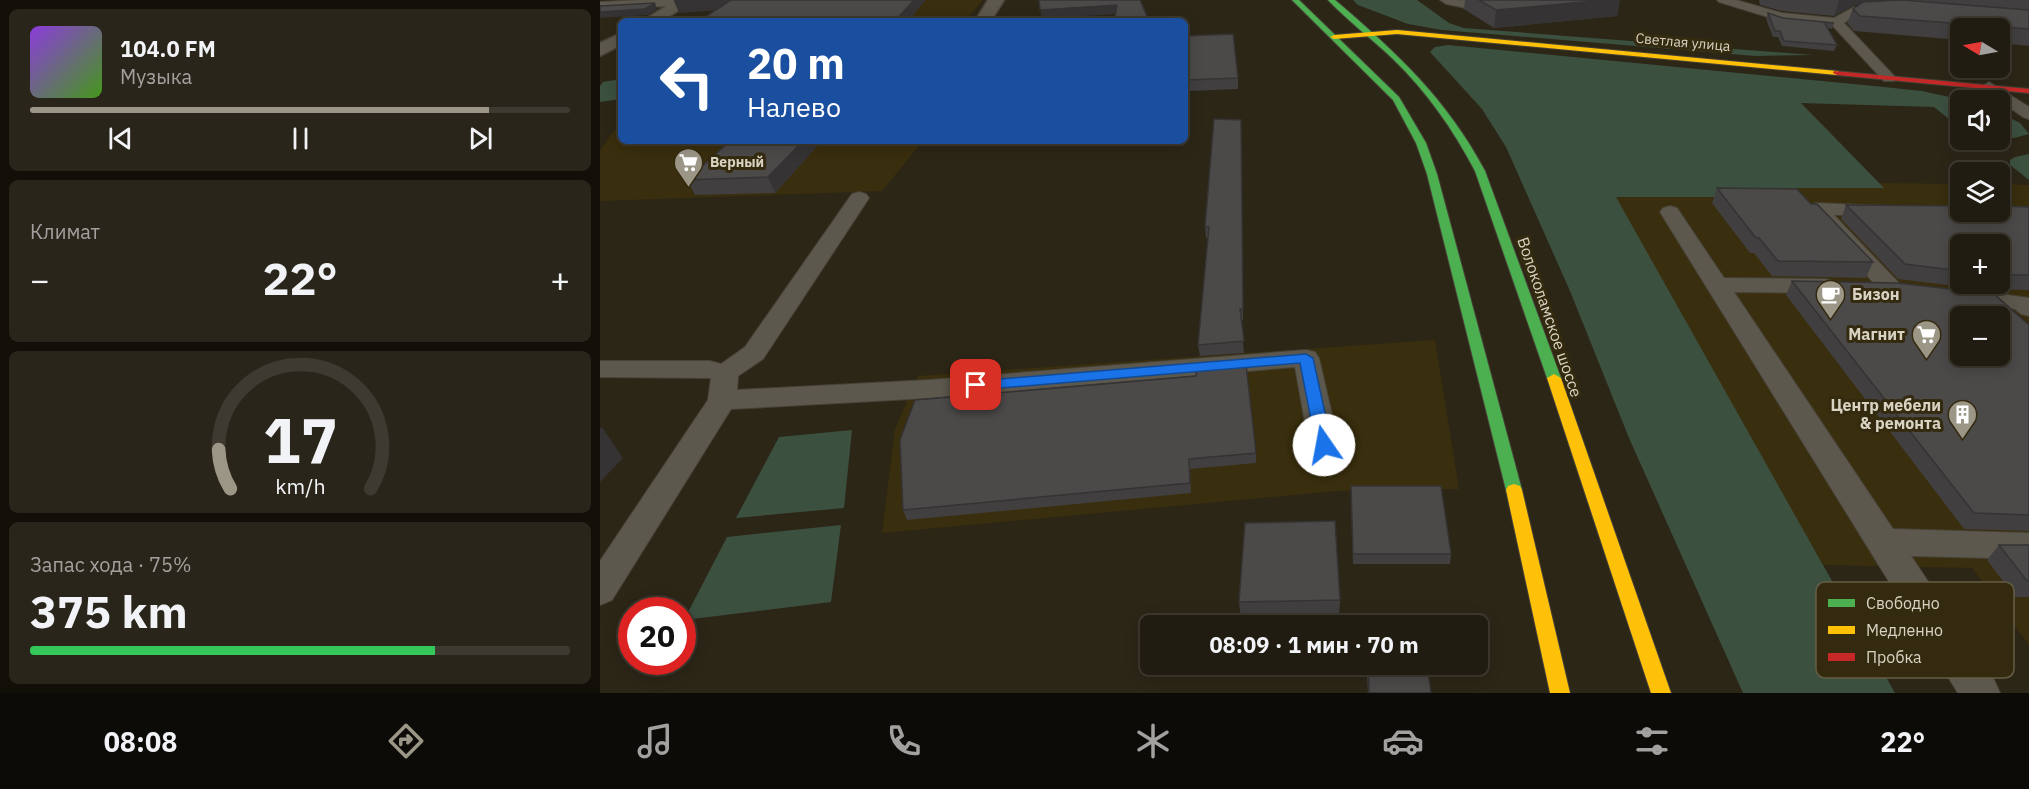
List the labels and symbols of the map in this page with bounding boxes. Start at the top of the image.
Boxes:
north arrow [1950,18,2010,78]
street label: Светлая улица [1635,29,1732,55]
supermarket icon: Верный [673,146,705,188]
place label: Верный [710,153,764,171]
street label: Волоколамское шоссе [1513,234,1587,400]
cafe icon: Бизон [1815,278,1847,320]
place label: Бизон [1852,284,1900,304]
supermarket icon: Магнит [1910,318,1942,360]
place label: Магнит [1848,324,1905,344]
pin [950,359,1001,410]
place label: Центр мебели & ремонта [1830,395,1941,433]
building icon: Центр мебели & ремонта [1946,398,1978,440]
position arrow [1292,413,1356,477]
legend [1816,582,2014,678]
text: Свободно [1866,593,1940,613]
speed limit sign: 20 [618,597,696,675]
text: Медленно [1866,620,1943,640]
text: Пробка [1866,647,1922,667]

